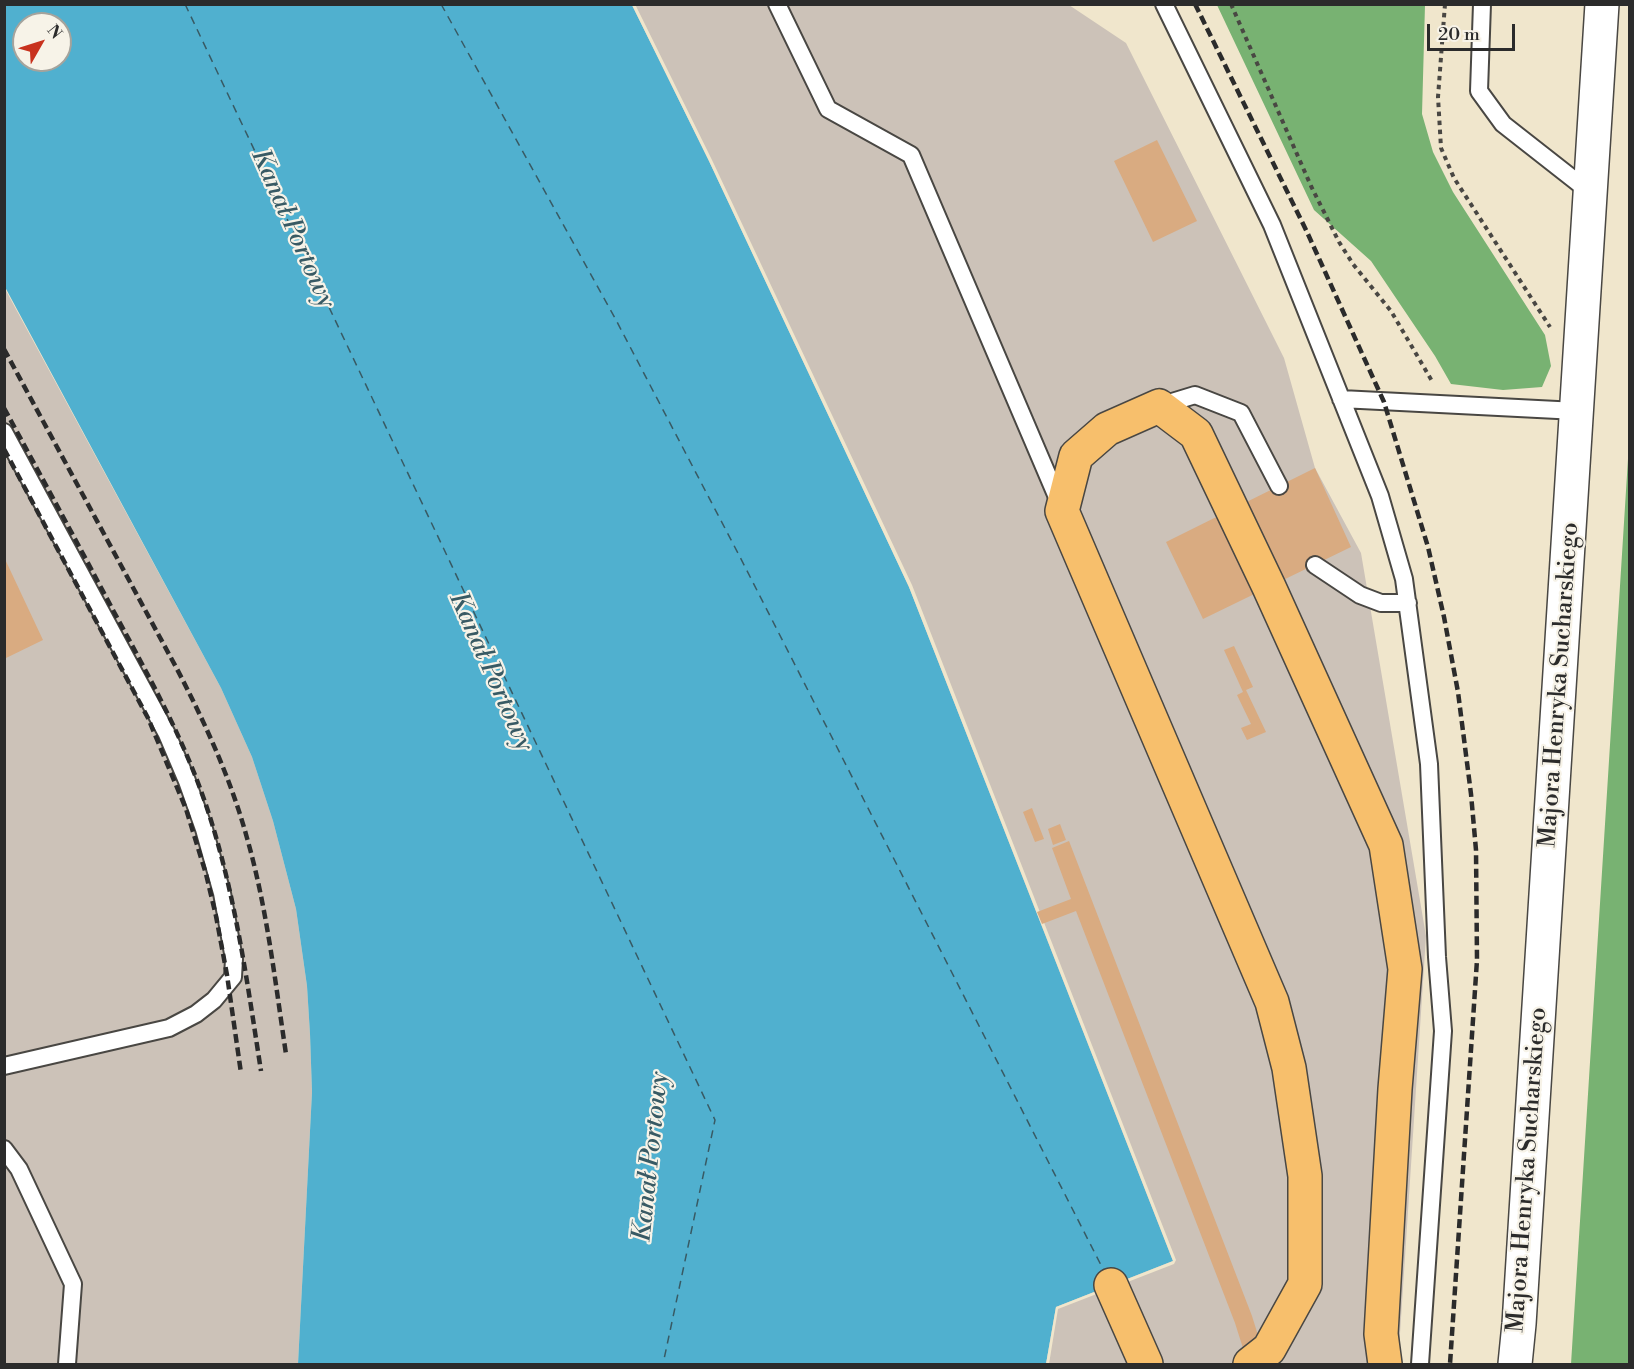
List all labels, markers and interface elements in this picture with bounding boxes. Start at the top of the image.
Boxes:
north arrow [12,12,72,72]
scale bar [1430,12,1518,50]
text: N [43,21,66,43]
text: 20 m [1438,23,1480,46]
water label: Kanał Portowy [243,144,341,314]
street label: Majora Henryka Sucharskiego [1534,521,1586,849]
water label: Kanał Portowy [441,587,539,757]
street label: Majora Henryka Sucharskiego [1502,1006,1554,1334]
water label: Kanał Portowy [628,1070,676,1244]

